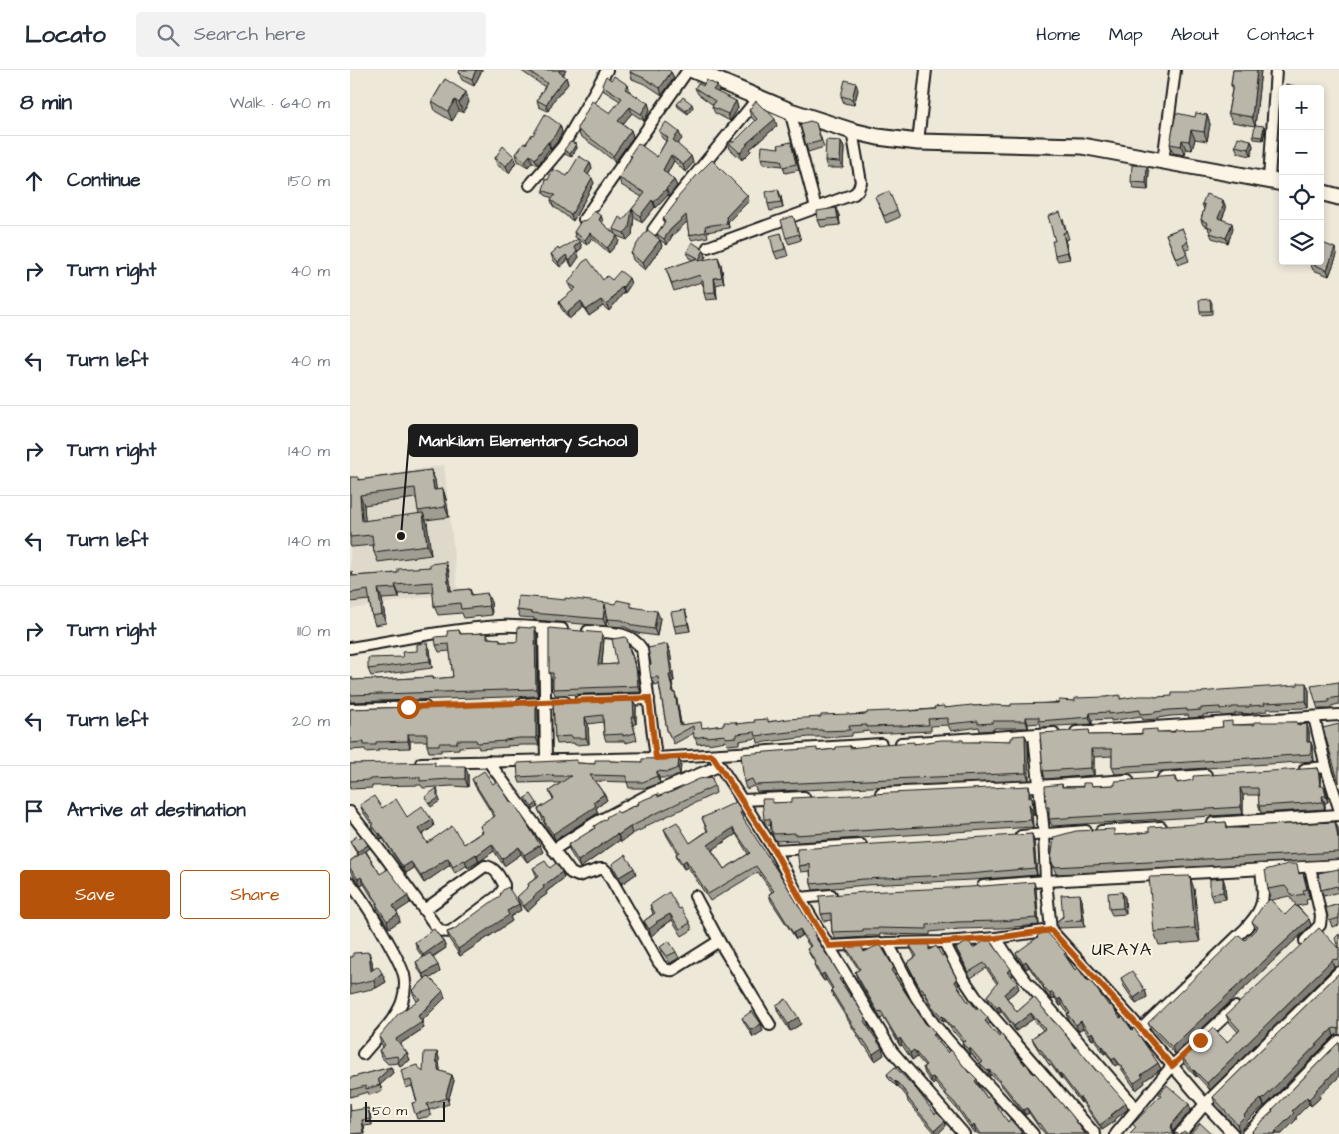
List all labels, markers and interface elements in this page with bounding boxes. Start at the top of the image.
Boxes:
search box [136,12,486,57]
text: Locato [25,18,106,52]
icon: search [154,21,182,49]
text: Search here [194,21,306,48]
text: Home [1036,22,1081,47]
text: Map [1109,22,1143,47]
text: About [1171,22,1219,47]
text: Contact [1247,22,1314,47]
map controls [1279,85,1324,265]
button: + [1279,85,1324,130]
text: 8 min [20,88,72,117]
text: Walk · 640 m [230,92,330,114]
button: − [1279,130,1324,175]
icon: ahead [20,167,48,195]
text: Continue [67,167,141,194]
text: 150 m [288,170,330,192]
button: locate [1279,175,1324,220]
button: layers [1279,220,1324,265]
icon: right [20,257,48,285]
text: Turn right [67,257,156,284]
text: 40 m [290,260,330,282]
icon: left [20,347,48,375]
text: Turn left [67,347,148,374]
text: 40 m [290,350,330,372]
callout: Mankilam Elementary School [409,425,637,456]
text: Mankilam Elementary School [419,430,628,453]
icon: right [20,437,48,465]
text: Turn right [67,437,156,464]
text: 140 m [288,440,330,462]
icon: left [20,527,48,555]
text: Turn left [67,527,148,554]
text: 140 m [288,530,330,552]
icon: right [20,617,48,645]
text: Turn right [67,617,156,644]
text: 110 m [297,620,330,642]
route start [397,696,420,719]
icon: left [20,707,48,735]
text: Turn left [67,707,148,734]
text: 20 m [292,710,330,732]
icon: arrive [20,797,48,825]
text: Arrive at destination [67,797,246,824]
button: Save [20,870,170,919]
button: Share [180,870,330,919]
district label: URAYA [1092,937,1152,962]
route end [1189,1029,1212,1052]
scale bar [365,1099,445,1122]
text: 50 m [372,1101,407,1121]

